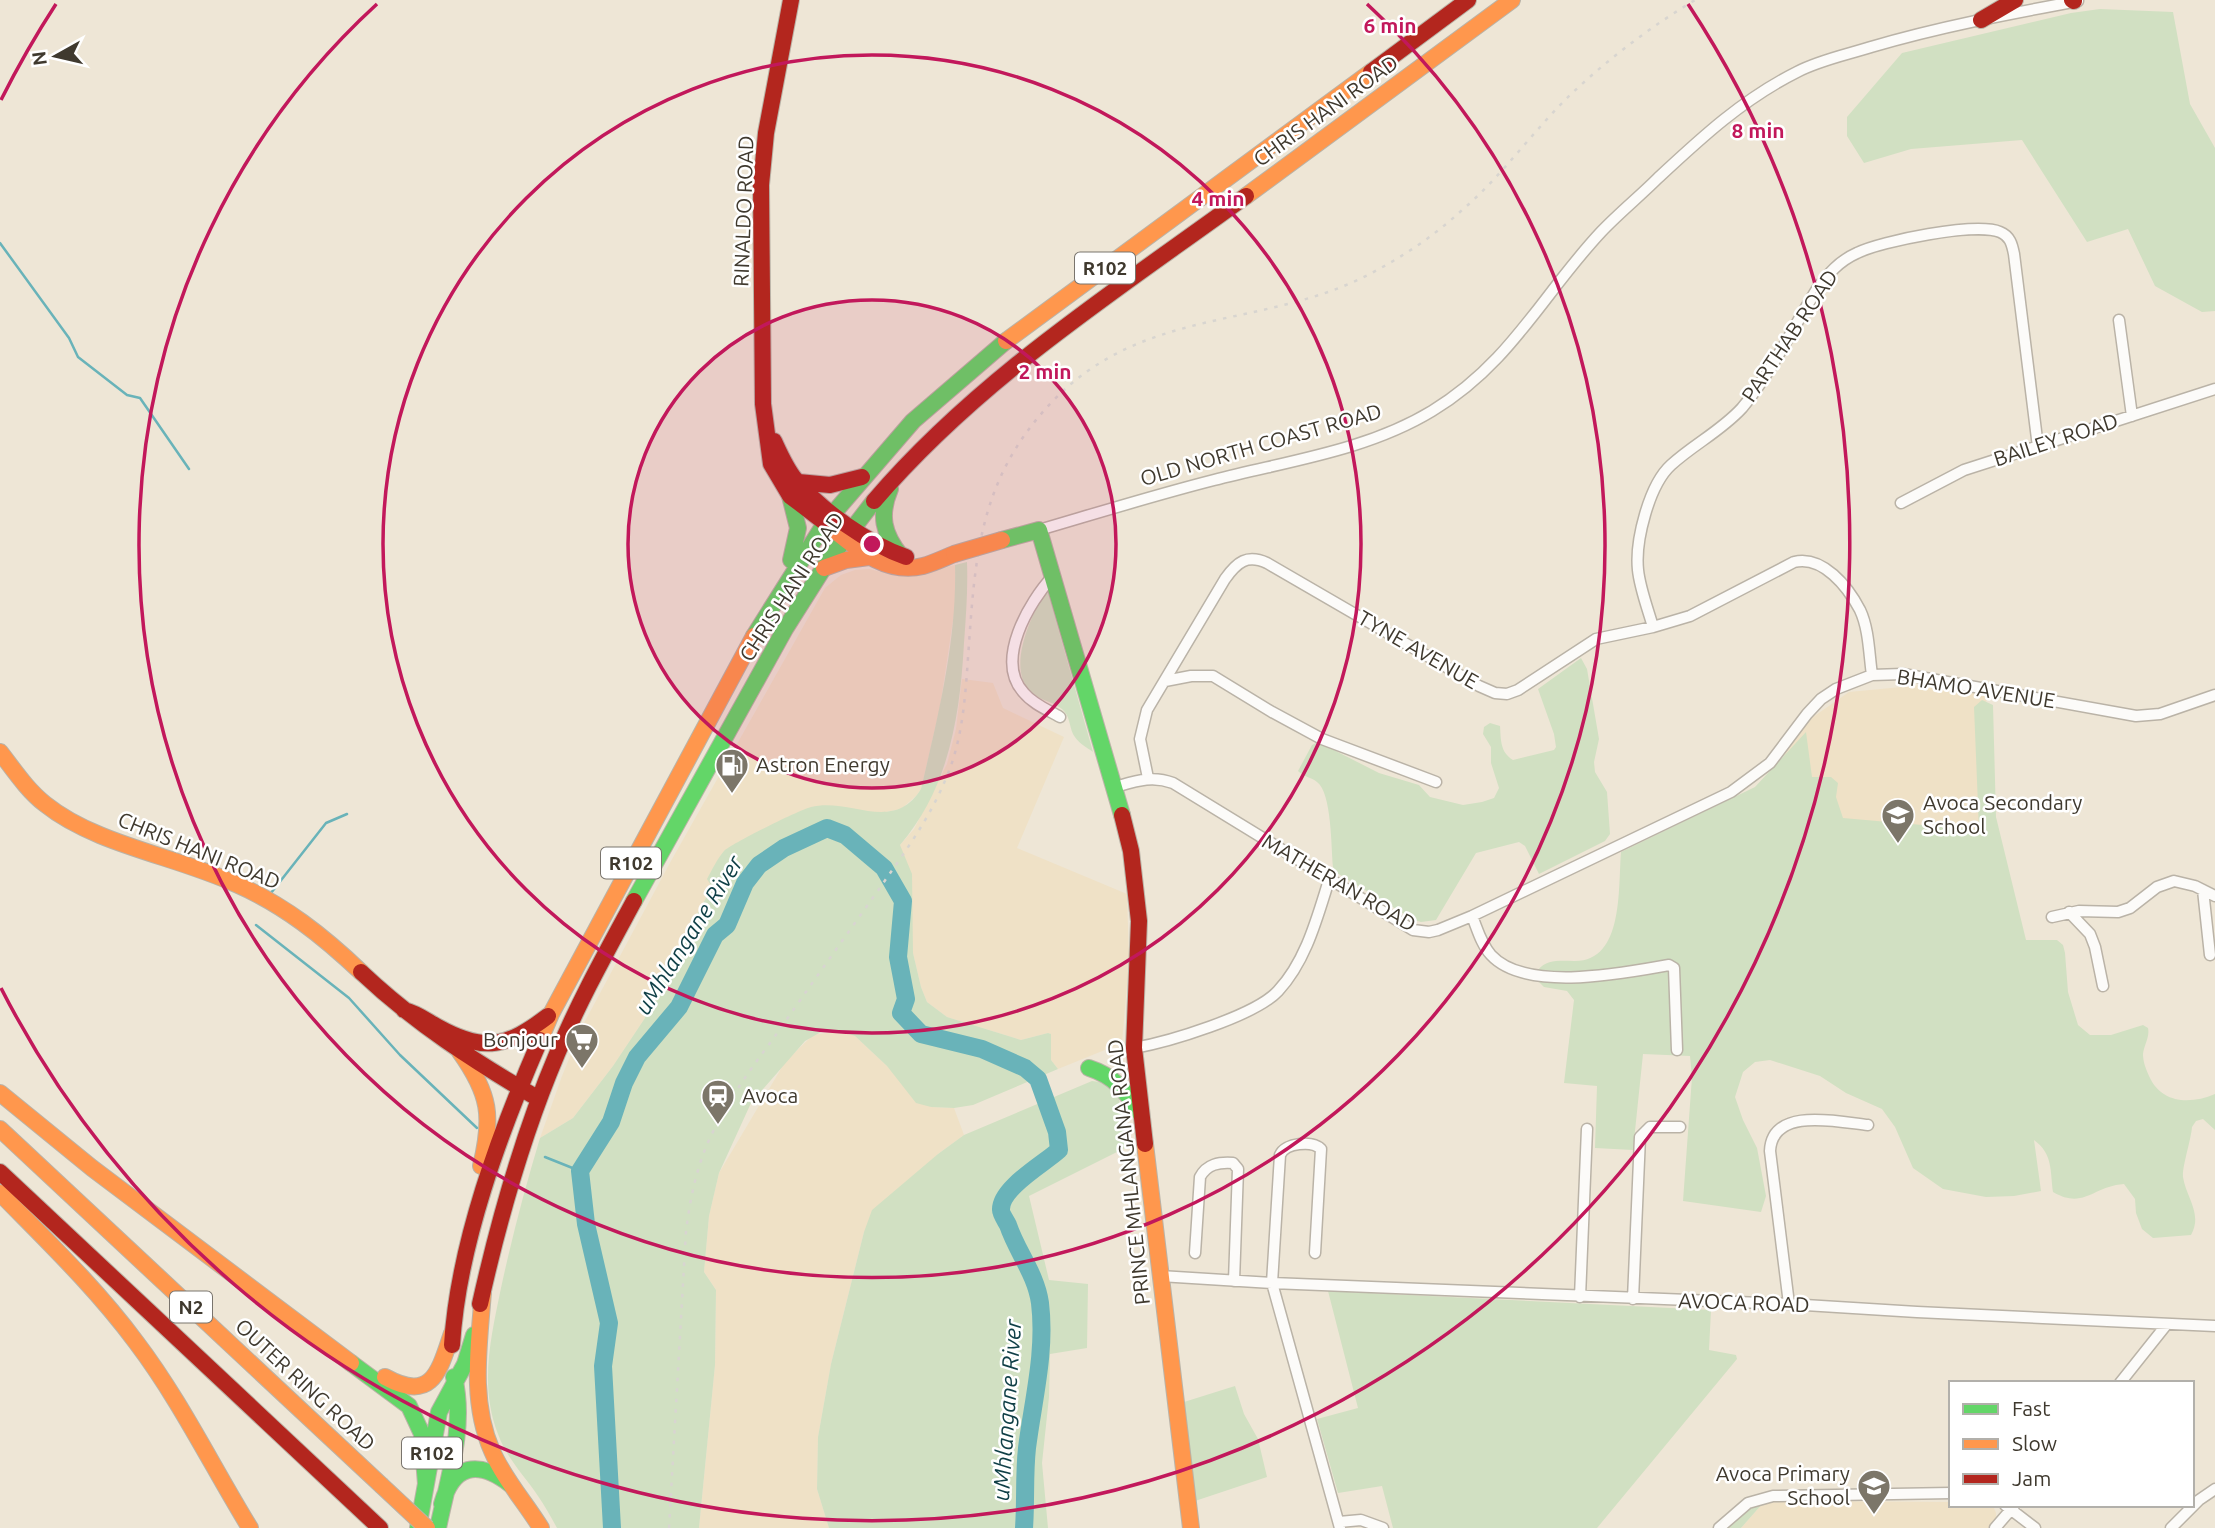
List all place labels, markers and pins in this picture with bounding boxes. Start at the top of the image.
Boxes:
centre of rings [860,532,884,556]
fuel station icon: Astron Energy [713,746,751,795]
place label: Astron Energy [756,752,890,776]
place label: Avoca Secondary School [1923,790,2082,838]
school or university icon: Avoca Secondary School [1879,796,1917,845]
supermarket icon: Bonjour [563,1021,601,1070]
place label: Bonjour [483,1027,558,1051]
station icon: Avoca [699,1077,737,1126]
place label: Avoca [742,1083,798,1107]
place label: Avoca Primary School [1716,1461,1850,1509]
school or university icon: Avoca Primary School [1855,1467,1893,1516]

